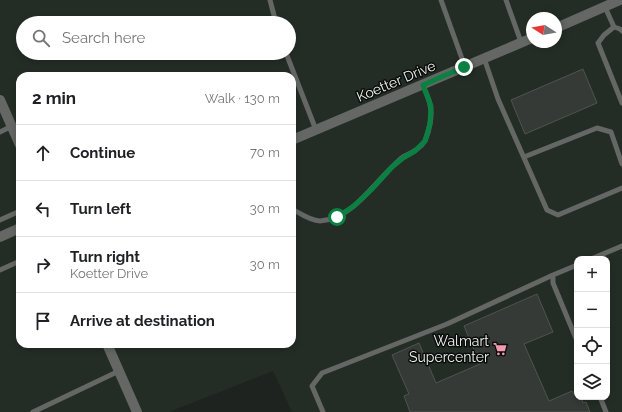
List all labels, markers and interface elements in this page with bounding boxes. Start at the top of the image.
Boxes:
north arrow [526,12,562,48]
search box [16,16,296,60]
icon: search [30,27,52,49]
text: Search here [62,29,145,47]
street label: Koetter Drive [354,57,438,105]
route end [455,58,473,76]
text: 2 min [32,88,76,108]
text: Walk · 130 m [205,91,280,106]
icon: ahead [32,142,54,164]
text: Continue [70,144,135,162]
text: 70 m [250,145,280,160]
icon: left [32,198,54,220]
text: Turn left [70,200,131,218]
text: 30 m [250,201,280,216]
route start [328,208,346,226]
text: Turn right [70,248,140,266]
icon: right [32,254,54,276]
map controls [574,256,610,400]
button: + [574,256,610,292]
text: 30 m [250,257,280,272]
text: Koetter Drive [70,266,148,281]
button: − [574,292,610,328]
icon: arrive [32,310,54,332]
text: Arrive at destination [70,312,215,330]
button: locate [574,328,610,364]
place label: Walmart Supercenter [409,333,489,365]
supermarket icon: Walmart Supercenter [492,341,508,357]
button: layers [574,364,610,400]

